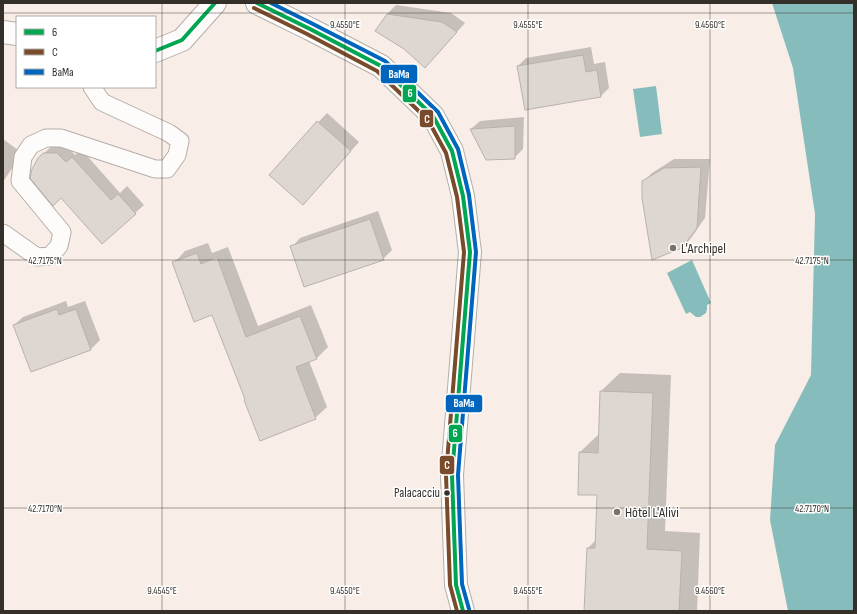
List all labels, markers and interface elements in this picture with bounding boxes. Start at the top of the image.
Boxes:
legend [16,16,156,88]
text: 9.4550°E [330,19,360,31]
text: 9.4555°E [513,19,543,31]
text: 9.4560°E [695,19,725,31]
text: 6 [52,25,57,40]
text: C [52,45,58,60]
line badge: BaMa [380,64,418,84]
text: BaMa [52,65,74,80]
text: BaMa [388,68,410,81]
line badge: 6 [402,84,417,103]
text: 6 [407,87,413,100]
line badge: C [419,109,434,128]
text: C [424,113,430,126]
place label: L'Archipel [681,240,726,257]
marker: L'Archipel [668,243,678,253]
text: 42.7175°N [28,255,62,267]
text: 42.7175°N [795,255,829,267]
line badge: BaMa [445,394,483,413]
text: BaMa [453,397,475,410]
line badge: 6 [448,424,463,443]
text: 6 [452,427,458,440]
line badge: C [439,455,455,475]
text: C [444,459,450,472]
place label: Palacacciu [394,485,440,501]
marker: Palacacciu [442,488,452,498]
text: 42.7170°N [28,503,62,515]
text: 42.7170°N [795,503,829,515]
place label: Hôtel L'Alivi [625,504,679,521]
marker: Hôtel L'Alivi [612,507,622,517]
text: 9.4545°E [147,585,177,597]
text: 9.4550°E [330,585,360,597]
text: 9.4555°E [513,585,543,597]
text: 9.4560°E [695,585,725,597]

